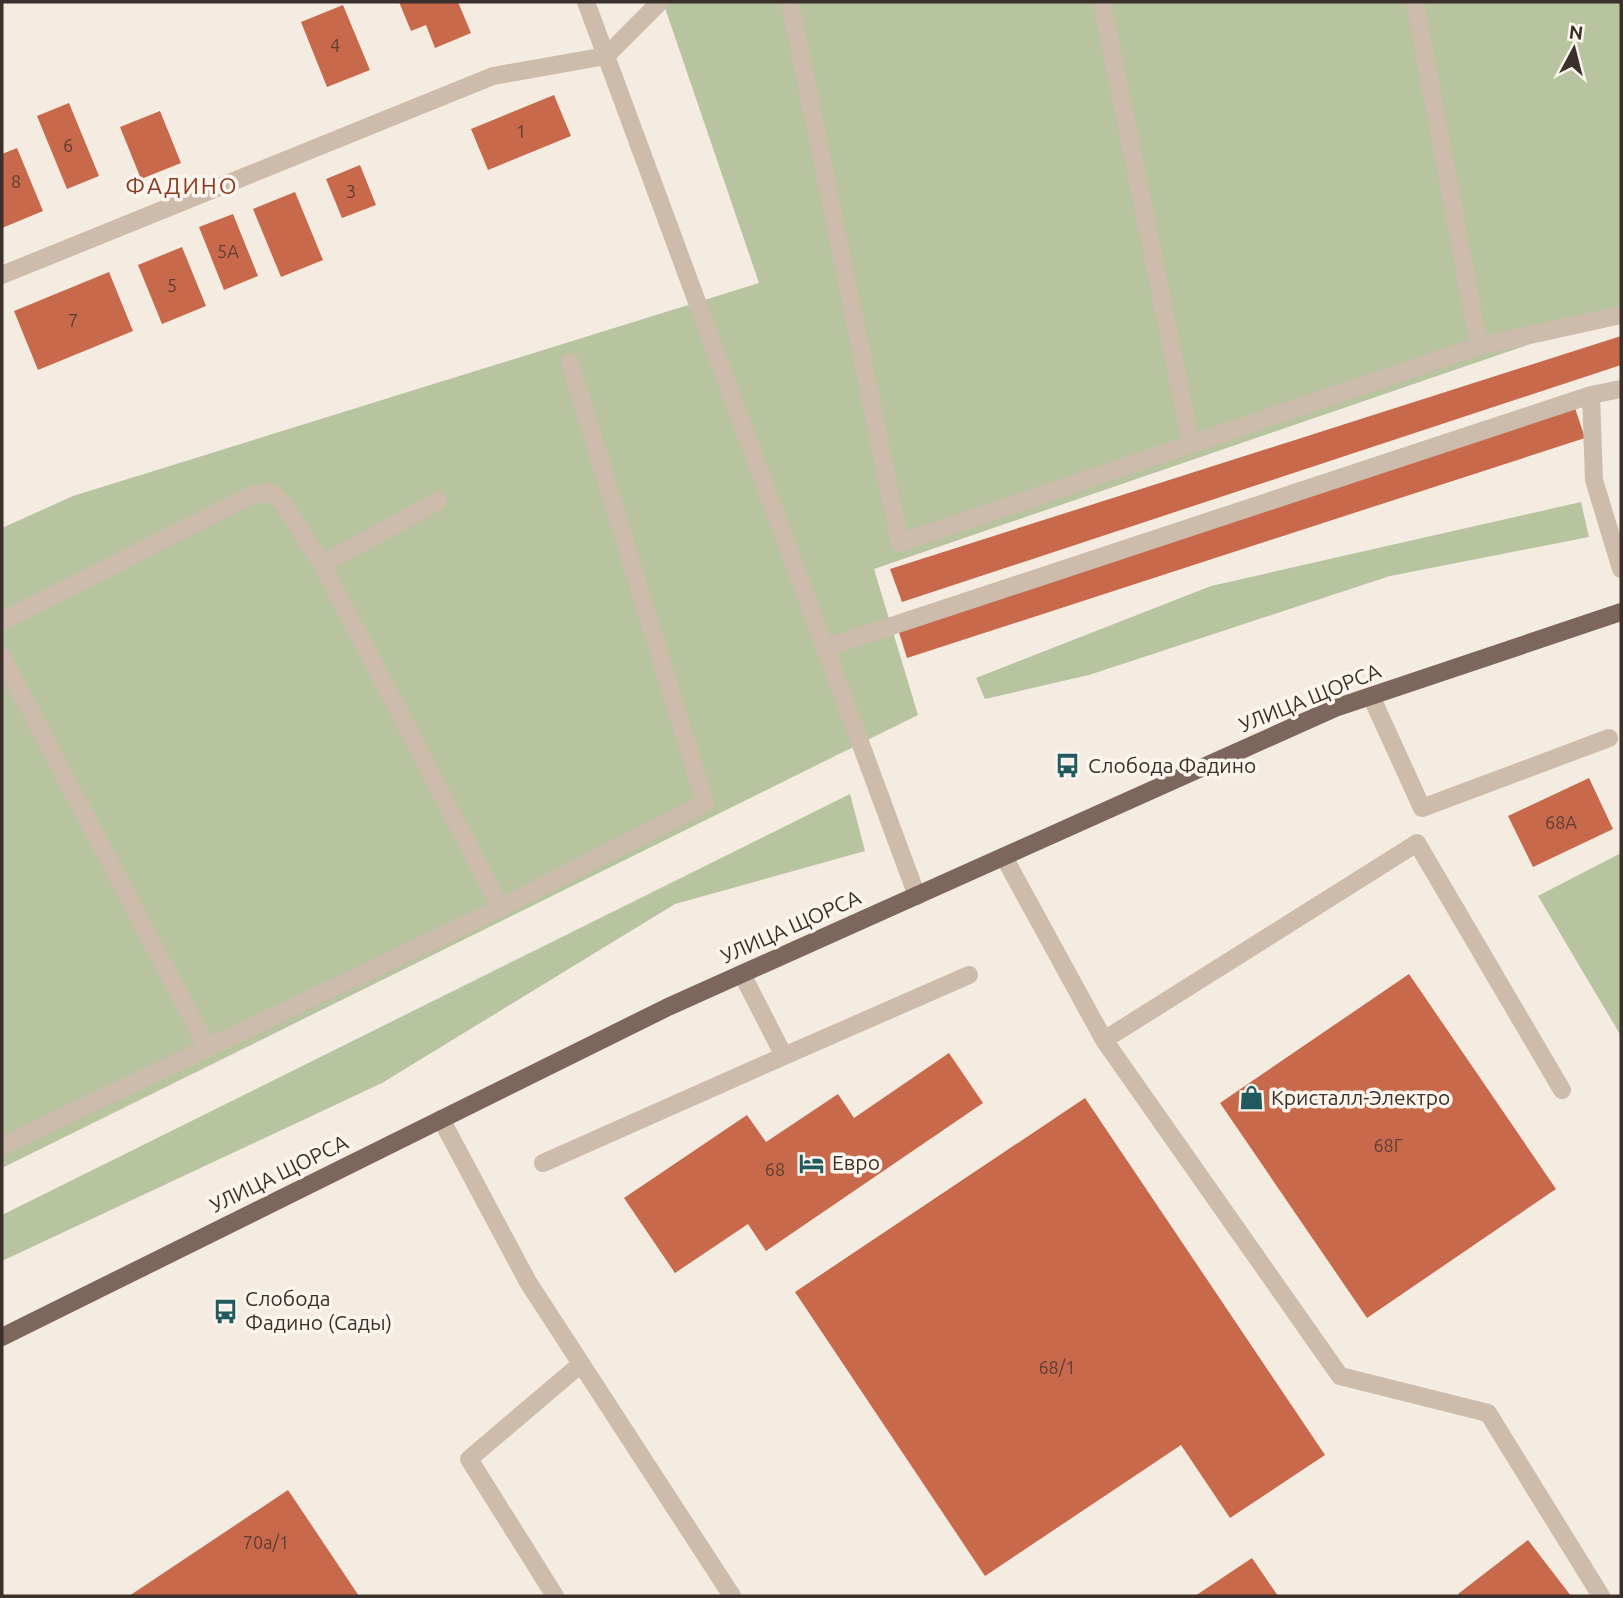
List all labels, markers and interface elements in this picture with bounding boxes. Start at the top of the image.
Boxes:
north arrow [1539,14,1609,84]
text: N [1568,20,1584,44]
house number: 4 [330,35,340,55]
house number: 1 [516,121,526,141]
house number: 6 [63,135,73,155]
house number: 8 [11,171,21,191]
district label: ФАДИНО [125,173,239,198]
house number: 3 [346,181,356,201]
house number: 5А [217,241,239,261]
house number: 5 [167,275,177,295]
house number: 7 [68,310,78,330]
street label: УЛИЦА ЩОРСА [1235,658,1384,736]
bus stop icon: Слобода Фадино [1054,752,1082,780]
place label: Слобода Фадино [1088,753,1256,777]
house number: 68А [1545,812,1577,832]
street label: УЛИЦА ЩОРСА [717,884,865,968]
shop icon: Кристалл-Электро [1237,1084,1265,1112]
place label: Кристалл-Электро [1271,1085,1450,1109]
street label: УЛИЦА ЩОРСА [206,1129,352,1217]
house number: 68Г [1373,1135,1403,1155]
hotel icon: Евро [798,1149,826,1177]
place label: Евро [832,1150,880,1174]
house number: 68 [765,1159,785,1179]
place label: Слобода Фадино (Сады) [245,1286,392,1334]
bus stop icon: Слобода Фадино (Сады) [211,1297,239,1325]
house number: 68/1 [1038,1357,1076,1377]
house number: 70а/1 [243,1532,289,1552]

